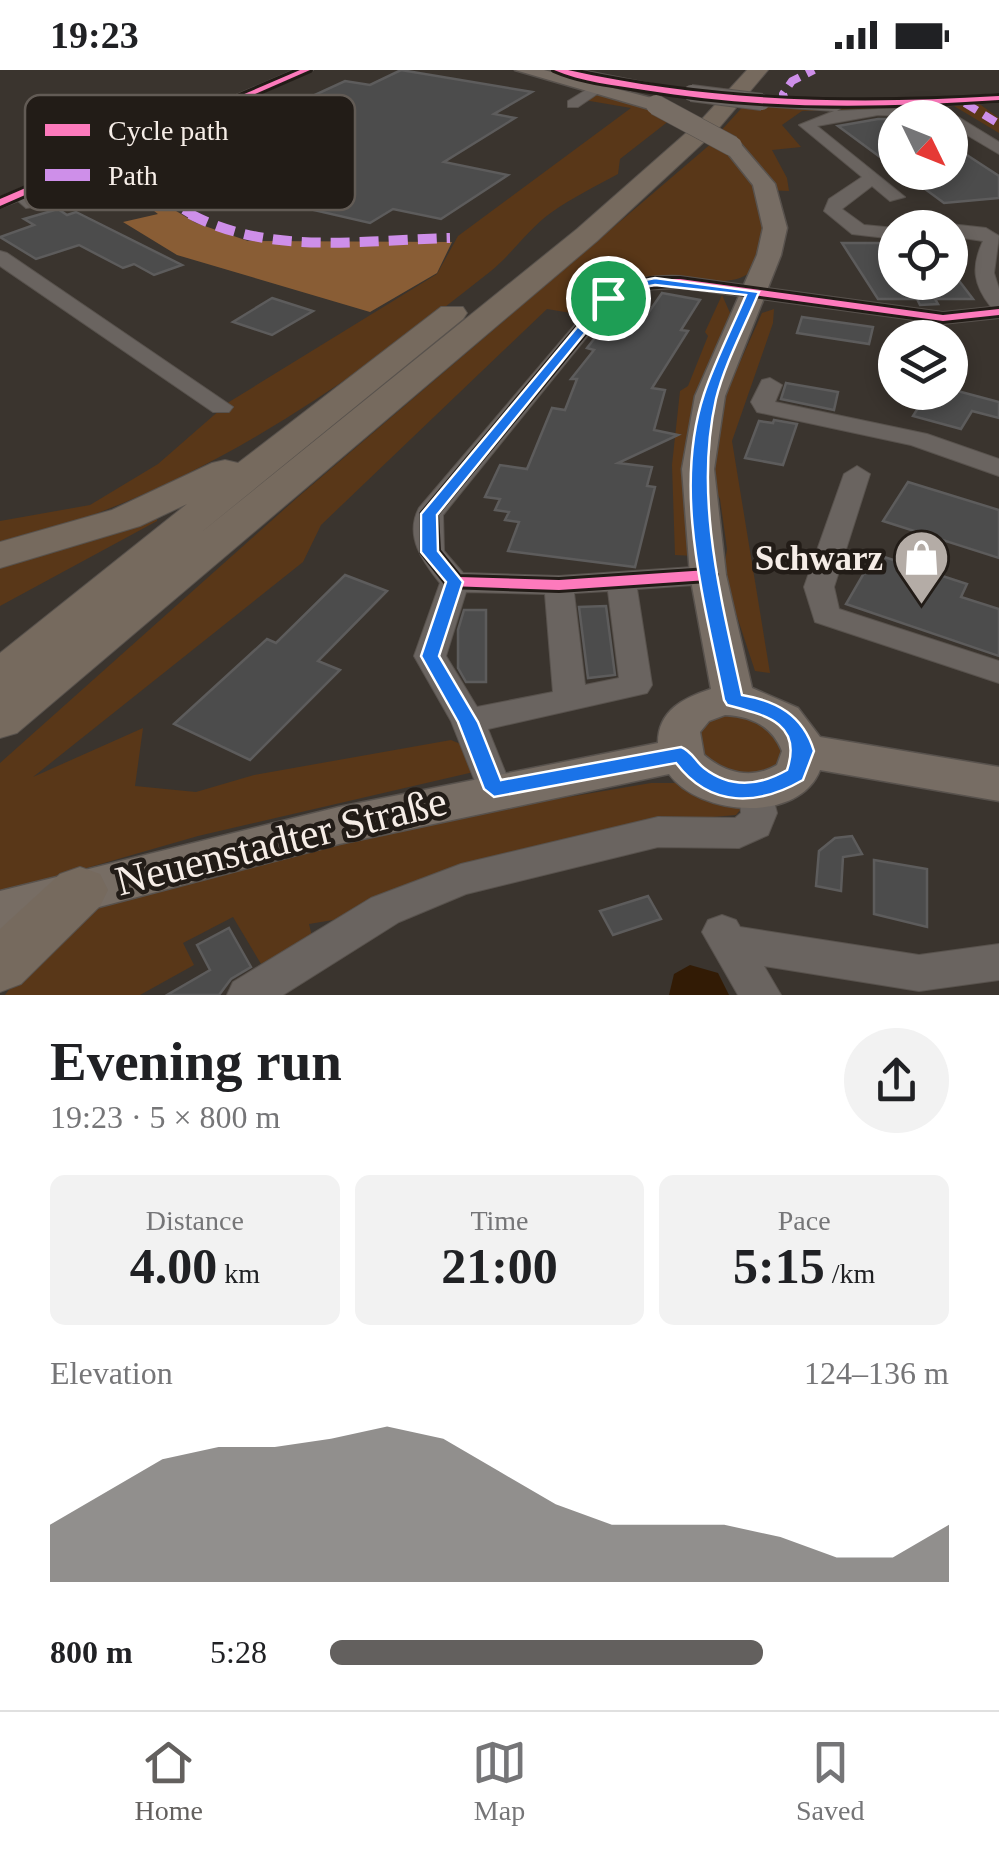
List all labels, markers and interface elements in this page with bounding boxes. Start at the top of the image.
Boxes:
text: 19:23 [50,14,139,56]
legend [25,95,355,210]
north arrow [878,100,968,190]
map controls [878,100,968,410]
text: Cycle path [108,115,229,146]
text: Path [108,160,158,191]
button: locate [878,210,968,300]
pin [566,256,651,341]
icon: arrive [581,271,636,326]
button: layers [878,320,968,410]
shop icon: Schwarz [892,528,952,607]
place label: Schwarz [755,539,883,578]
street label: Neuenstadter Straße [111,778,451,904]
button: share [844,1028,949,1133]
text: Evening run [50,1031,342,1092]
text: 19:23 · 5 × 800 m [50,1099,280,1135]
text: Distance [146,1205,244,1236]
text: Time [470,1205,529,1236]
text: Pace [778,1205,831,1236]
text: 4.00 [130,1238,217,1294]
text: 21:00 [441,1238,558,1294]
text: 5:15 [733,1238,825,1294]
text: km [217,1258,260,1289]
text: /km [825,1258,875,1289]
text: Elevation [50,1355,173,1391]
text: 124–136 m [804,1355,949,1391]
text: 800 m [50,1634,133,1670]
text: 5:28 [210,1634,267,1670]
tab: Home [135,1735,203,1827]
tab: Map [472,1735,527,1827]
tab: Saved [796,1735,864,1827]

